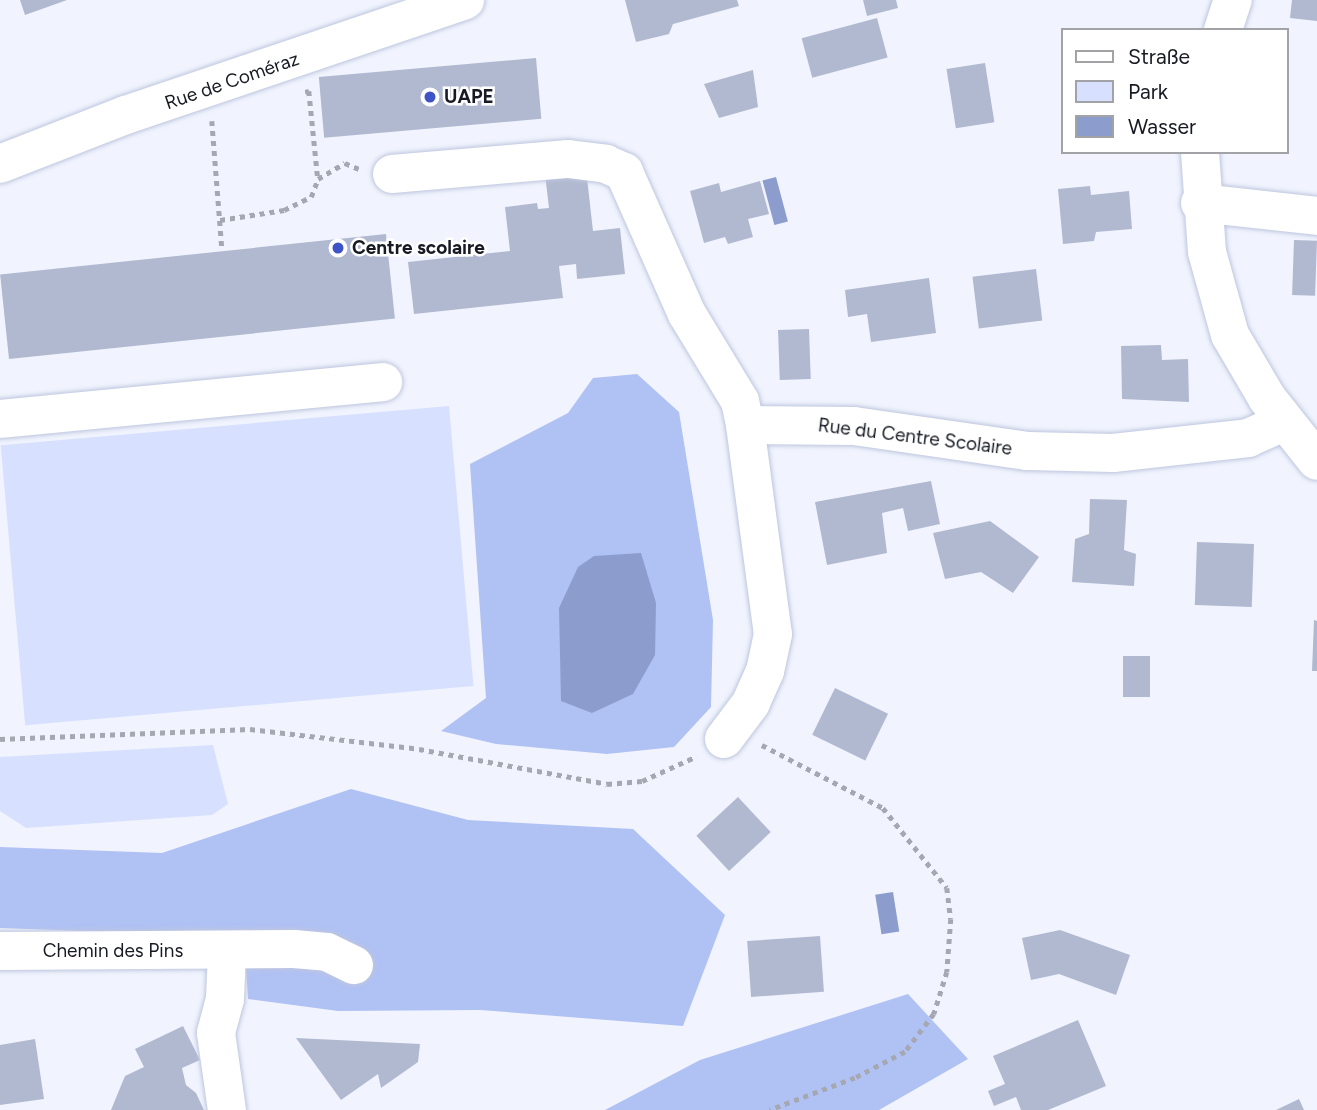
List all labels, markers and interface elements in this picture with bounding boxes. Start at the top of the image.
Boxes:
legend [1062,28,1289,154]
text: Straße [1128,44,1190,69]
street label: Rue de Coméraz [162,47,302,115]
text: Park [1128,79,1168,104]
place label: UAPE [444,86,494,108]
marker: UAPE [422,89,438,105]
text: Wasser [1128,114,1196,139]
place label: Centre scolaire [352,237,485,259]
marker: Centre scolaire [330,240,346,256]
street label: Rue du Centre Scolaire [817,414,1013,460]
street label: Chemin des Pins [43,940,183,962]

